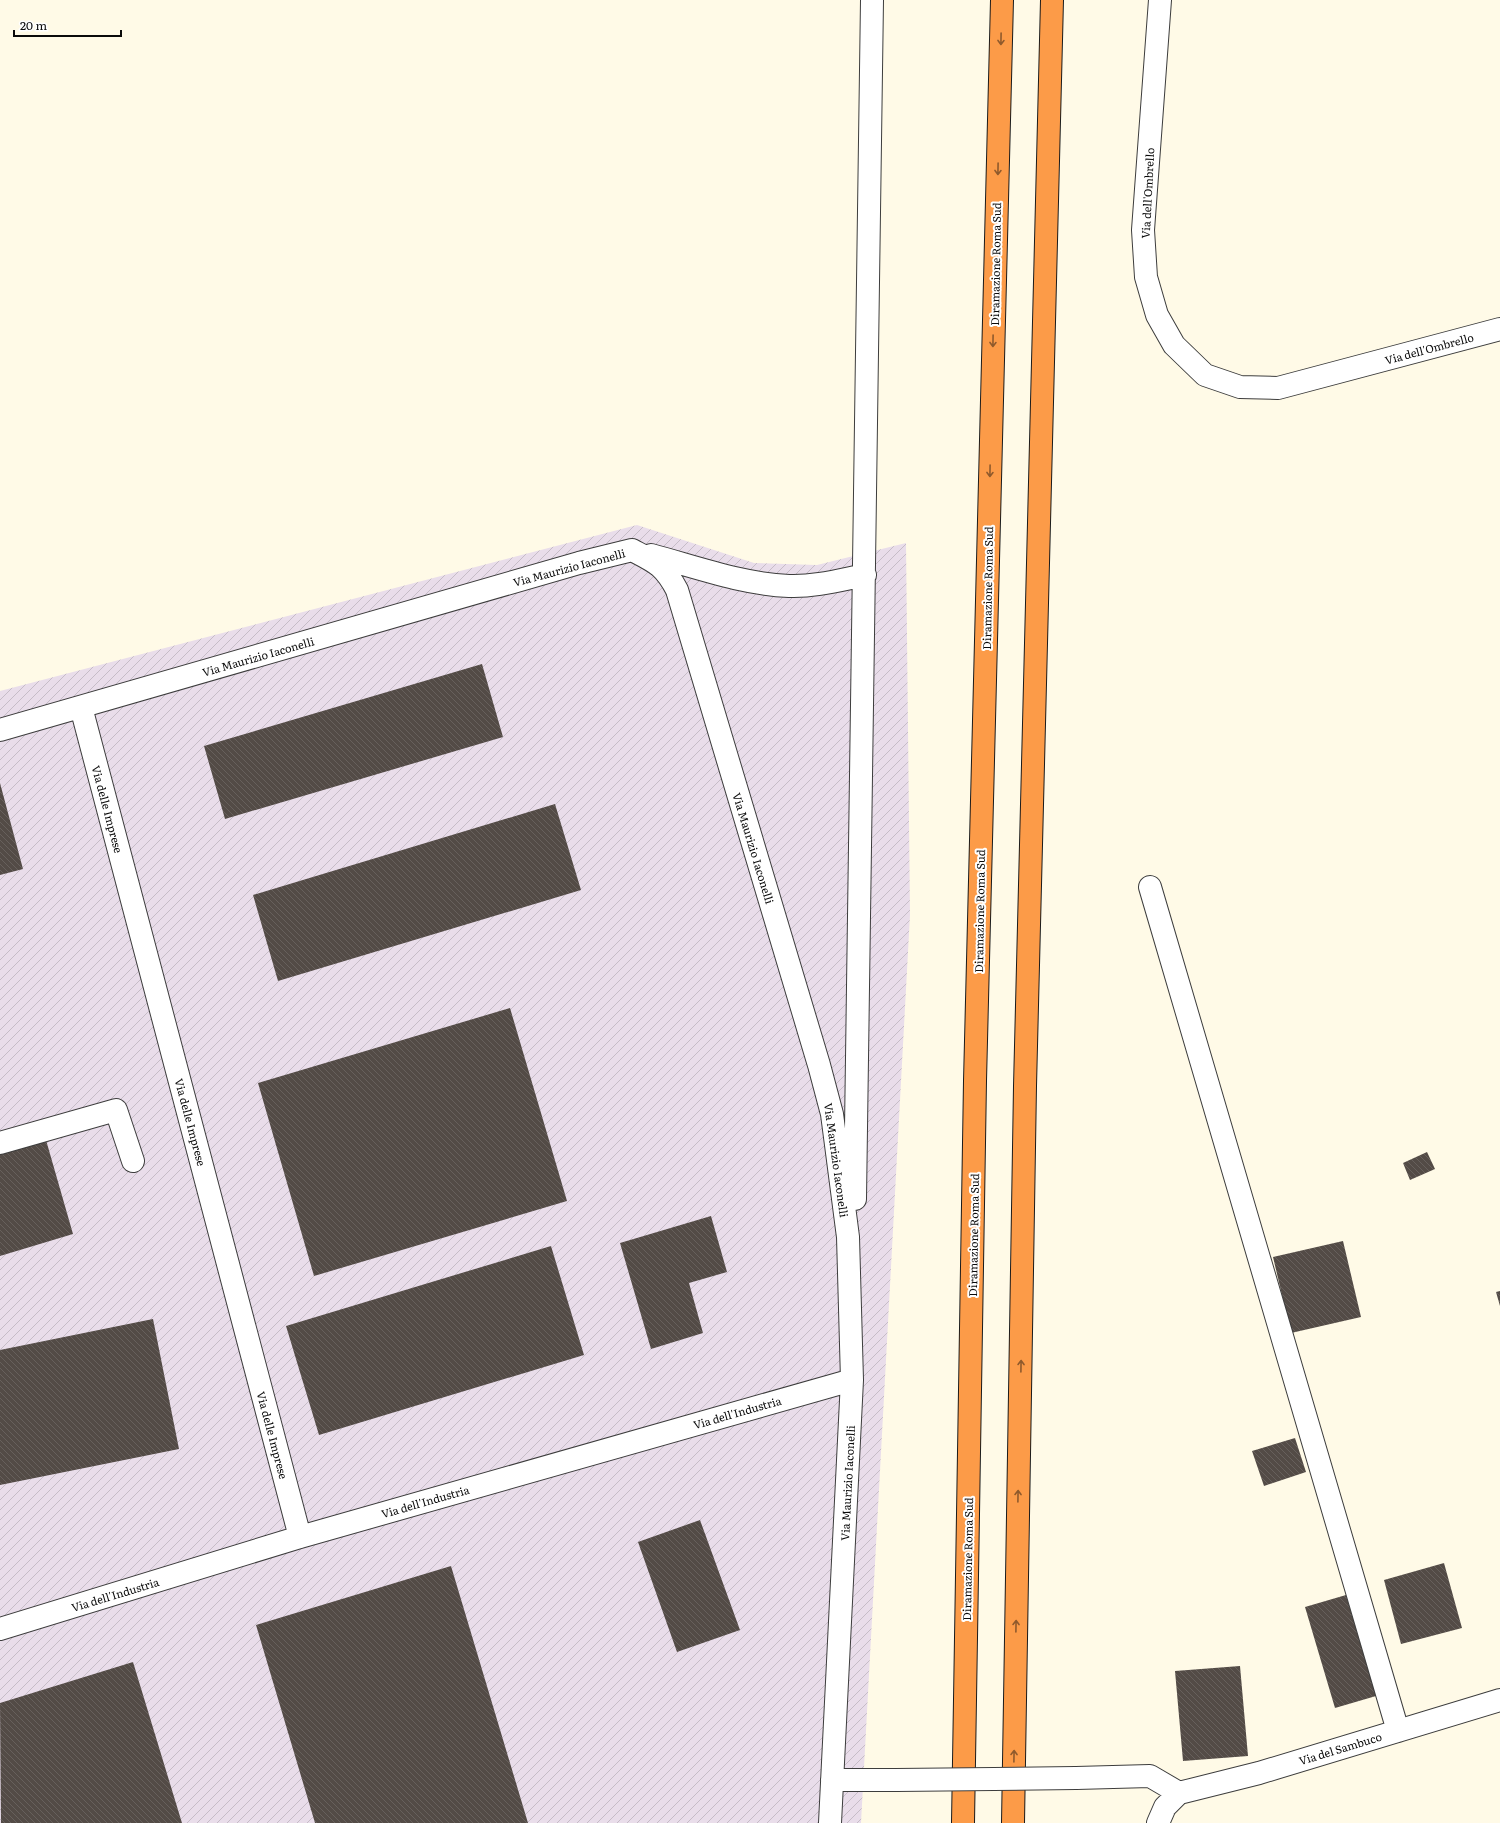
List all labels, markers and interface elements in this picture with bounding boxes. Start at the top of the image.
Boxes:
scale bar [14,12,121,38]
text: 20 m [20,16,47,34]
one-way arrow [997,32,1005,45]
street label: Via dell'Ombrello [1137,147,1157,239]
one-way arrow [994,162,1001,175]
street label: Diramazione Roma Sud [986,202,1004,326]
street label: Via dell'Ombrello [1383,328,1475,368]
one-way arrow [990,334,997,347]
one-way arrow [986,464,994,477]
street label: Diramazione Roma Sud [978,526,996,650]
street label: Via Maurizio Iaconelli [511,544,627,590]
street label: Via Maurizio Iaconelli [200,632,316,680]
street label: Via delle Imprese [89,763,127,855]
street label: Via Maurizio Iaconelli [729,790,779,906]
street label: Diramazione Roma Sud [970,849,988,973]
street label: Via delle Imprese [172,1076,210,1168]
street label: Via Maurizio Iaconelli [821,1102,853,1219]
street label: Diramazione Roma Sud [964,1173,982,1297]
one-way arrow [1017,1360,1025,1373]
street label: Via delle Imprese [254,1389,292,1481]
street label: Via dell'Industria [691,1392,783,1432]
street label: Via Maurizio Iaconelli [836,1425,858,1541]
street label: Via dell'Industria [379,1481,471,1521]
one-way arrow [1014,1490,1022,1503]
street label: Diramazione Roma Sud [958,1497,976,1621]
street label: Via dell'Industria [69,1573,161,1615]
one-way arrow [1012,1620,1020,1633]
street label: Via del Sambuco [1297,1728,1383,1768]
one-way arrow [1010,1750,1018,1763]

